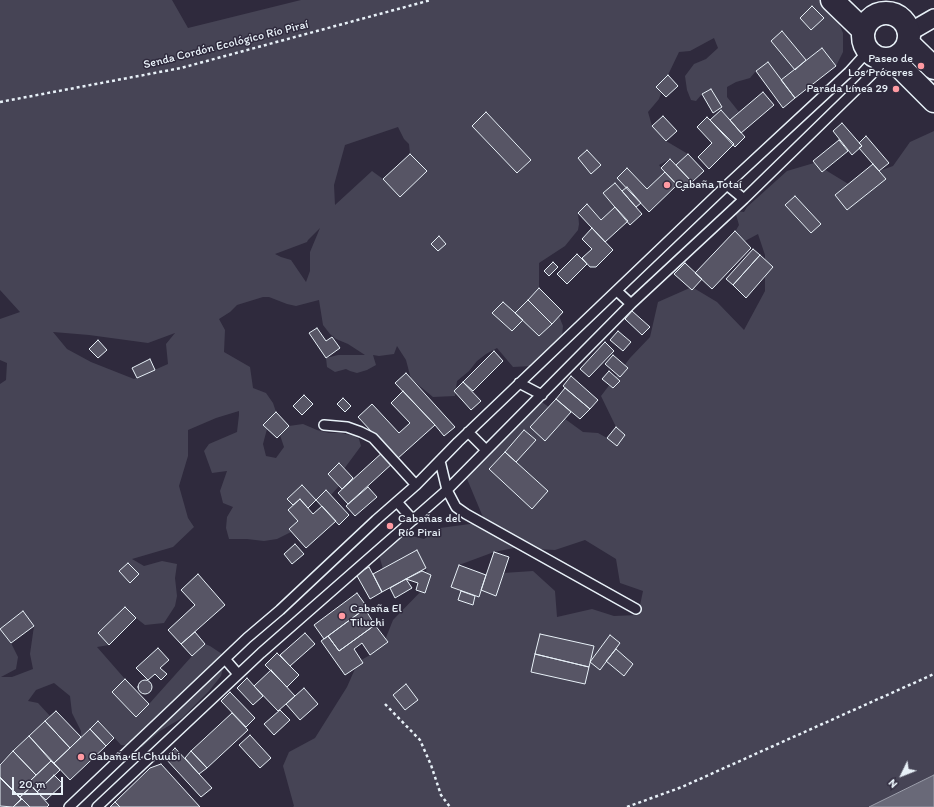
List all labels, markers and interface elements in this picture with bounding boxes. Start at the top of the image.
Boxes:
street label: Senda Cordón Ecológico Río Piraí [142,18,310,72]
place label: Paseo de Los Próceres [848,52,913,80]
marker: Paseo de Los Próceres [916,61,926,71]
place label: Parada Línea 29 [806,82,888,96]
marker: Parada Línea 29 [891,84,901,94]
place label: Cabaña Totaí [675,178,742,192]
marker: Cabaña Totaí [662,180,672,190]
place label: Cabañas del Río Pirai [398,512,461,540]
marker: Cabañas del Río Pirai [385,521,395,531]
place label: Cabaña El Tiluchi [350,602,402,630]
marker: Cabaña El Tiluchi [337,611,347,621]
place label: Cabaña El Chuubi [89,750,180,764]
marker: Cabaña El Chuubi [76,752,86,762]
north arrow [882,755,922,795]
scale bar [14,769,65,795]
text: N [886,776,900,791]
text: 20 m [19,777,46,791]

